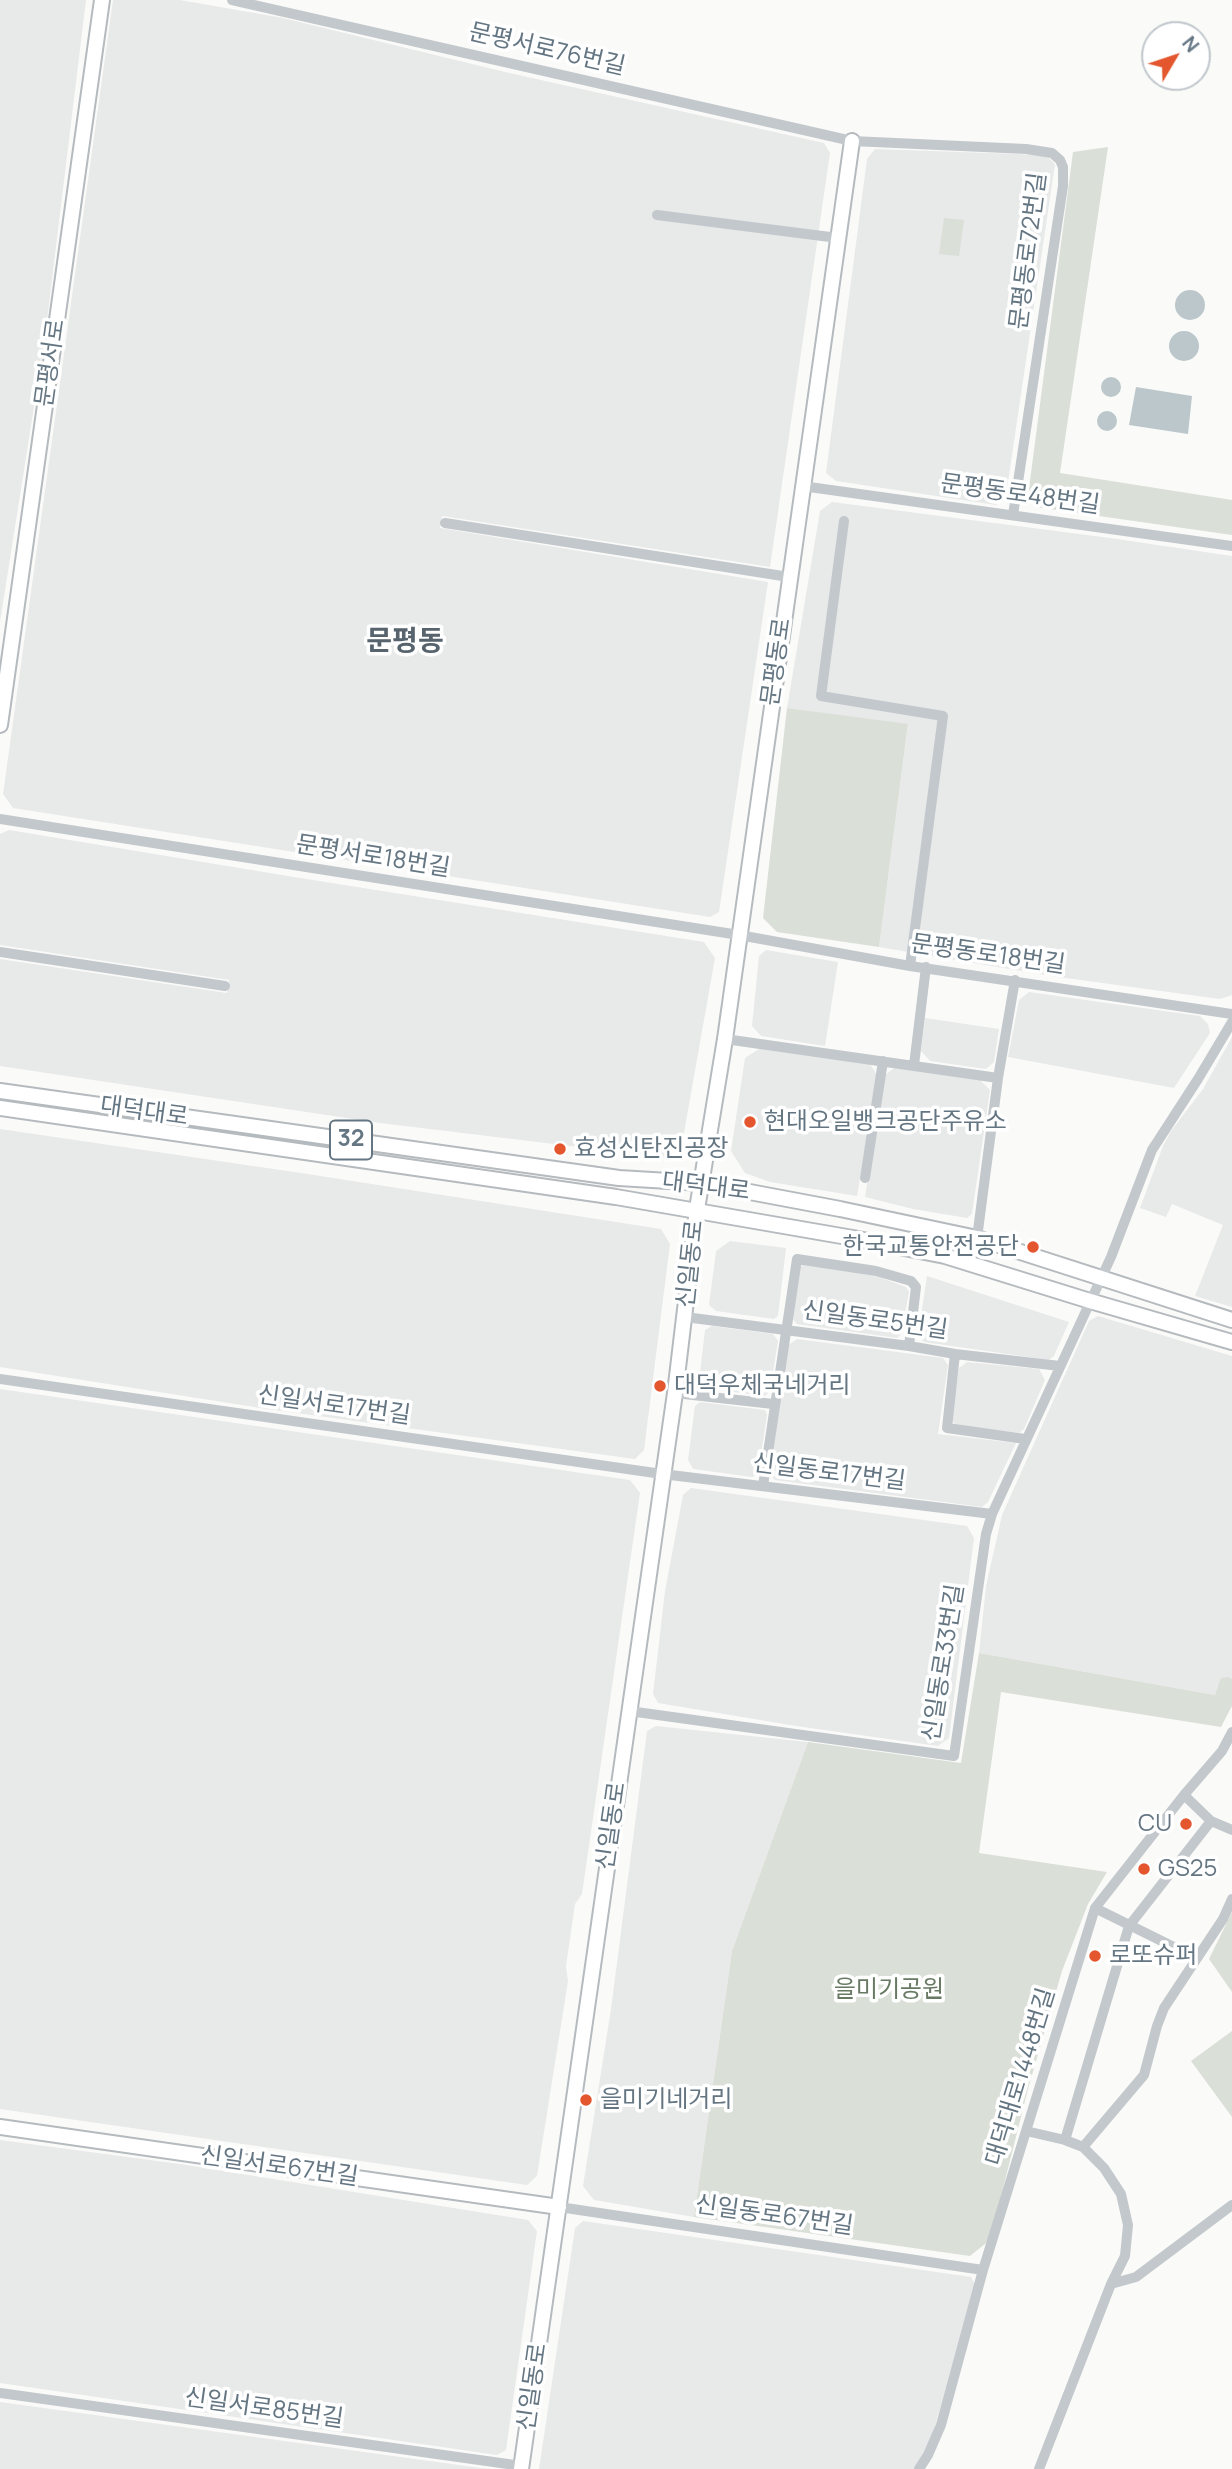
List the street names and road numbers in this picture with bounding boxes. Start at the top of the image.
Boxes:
street label: 문평서로76번길 [466,18,628,82]
street label: 문평동로72번길 [1005,171,1053,331]
street label: 문평서로 [31,317,71,409]
street label: 문평동로48번길 [938,470,1102,520]
street label: 문평동로 [757,616,797,708]
street label: 문평서로18번길 [294,831,452,883]
street label: 문평동로18번길 [909,930,1067,980]
street label: 대덕대로 [98,1092,190,1132]
road number: 32 [330,1120,372,1160]
street label: 대덕대로 [660,1167,752,1207]
street label: 신일동로 [672,1219,710,1309]
street label: 신일동로5번길 [801,1297,949,1345]
street label: 신일서로17번길 [256,1381,412,1431]
street label: 신일동로17번길 [751,1449,907,1497]
street label: 신일동로33번길 [917,1582,971,1744]
street label: 신일동로 [592,1780,632,1872]
street label: 대덕대로1448번길 [980,1985,1062,2169]
street label: 신일서로67번길 [198,2142,360,2192]
street label: 신일동로67번길 [693,2191,855,2241]
street label: 신일동로 [513,2341,553,2433]
street label: 신일서로85번길 [183,2384,345,2434]

